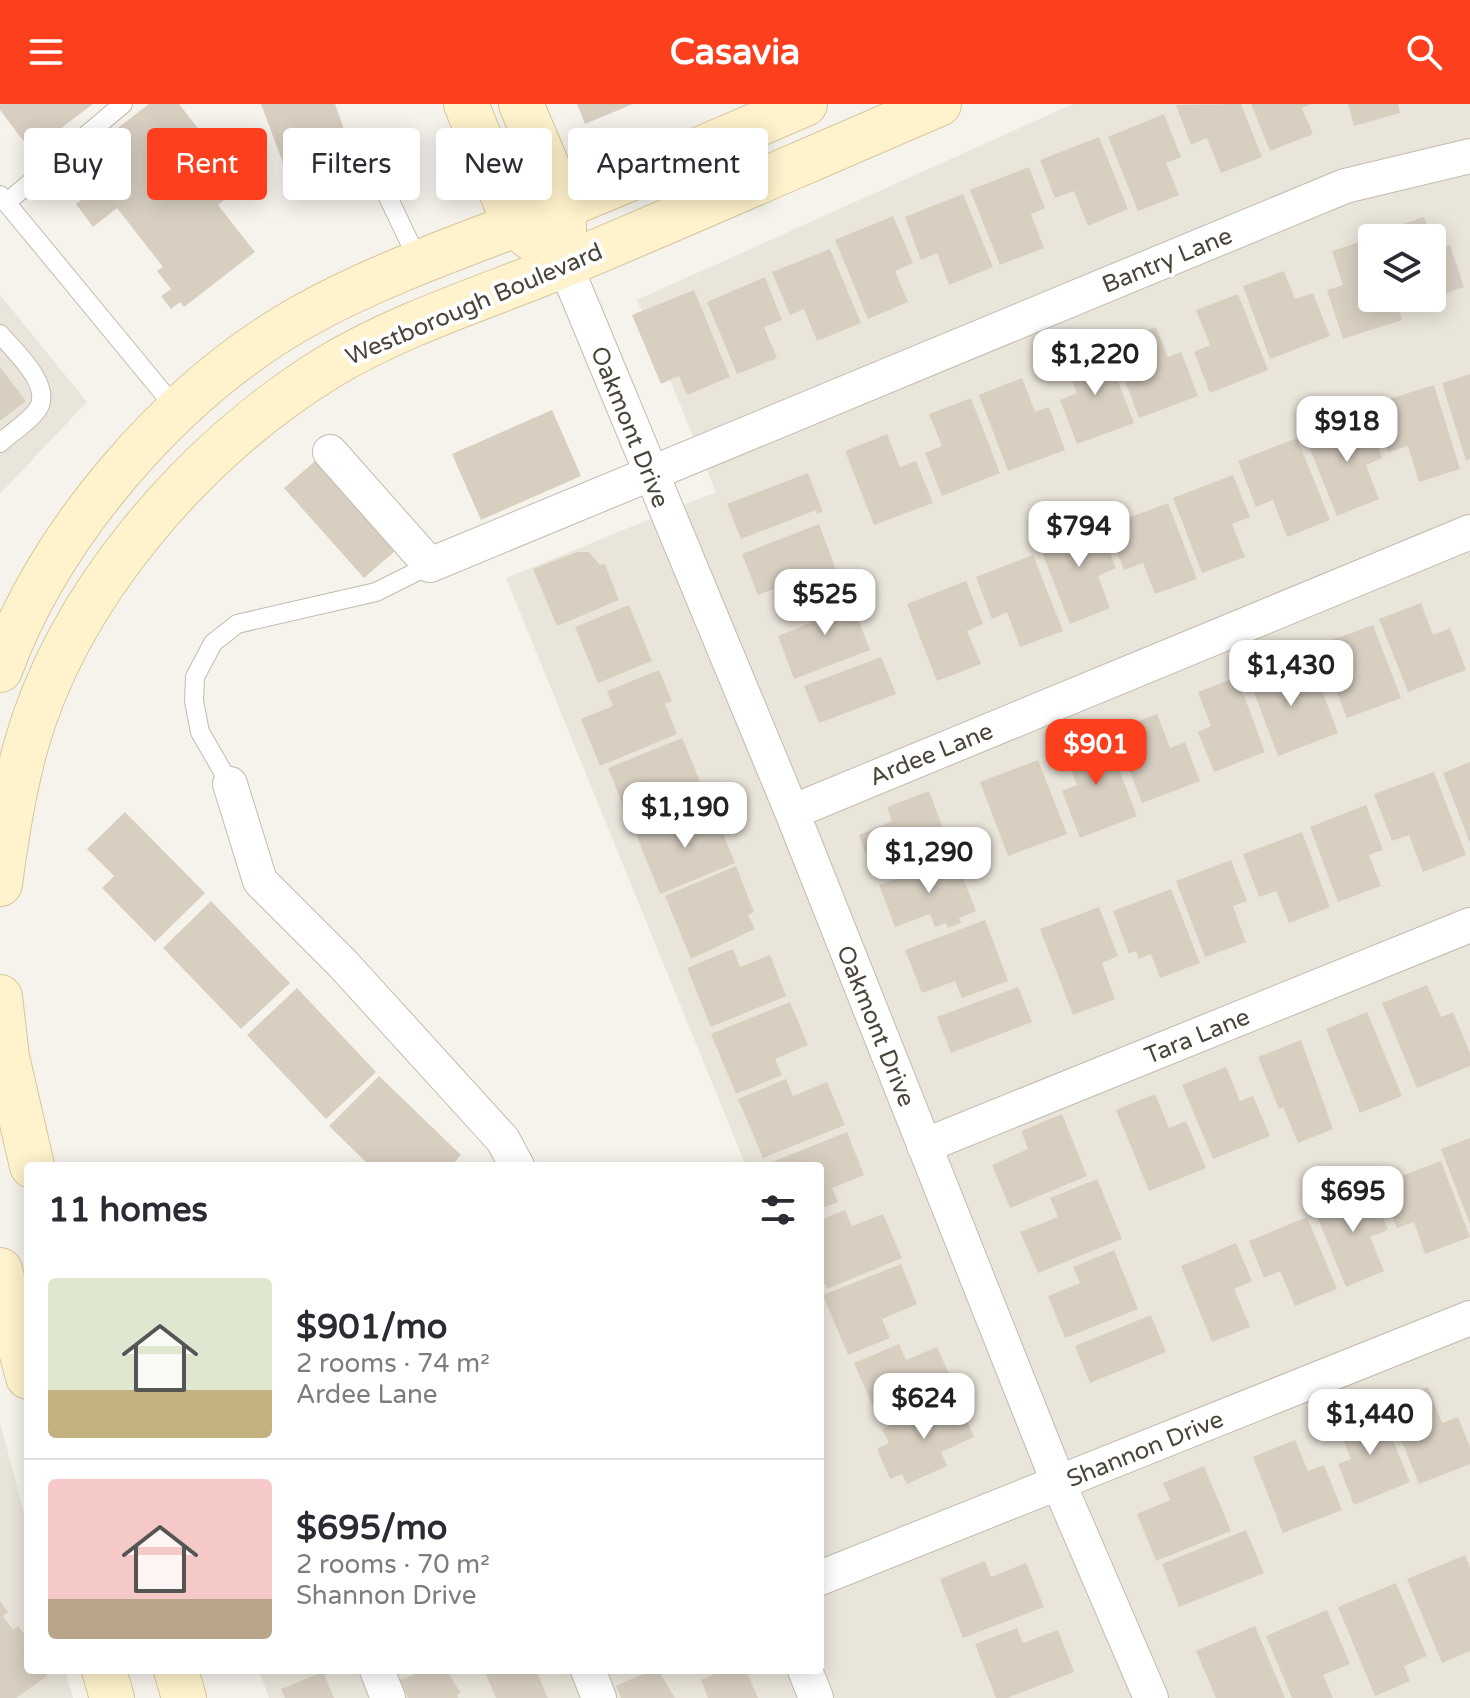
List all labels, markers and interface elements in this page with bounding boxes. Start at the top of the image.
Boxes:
icon: menu [24,30,68,74]
icon: search [1402,30,1446,74]
text: Casavia [670,31,800,74]
chip: Buy [24,128,131,200]
chip: Rent [147,128,267,200]
chip: Filters [283,128,420,200]
chip: New [436,128,552,200]
chip: Apartment [568,128,768,200]
street label: Bantry Lane [1098,221,1236,300]
map controls [1358,224,1446,312]
button: layers [1358,224,1446,312]
street label: Westborough Boulevard [341,237,607,372]
pin: $1,220 [1030,329,1160,397]
text: $1,220 [1051,339,1139,370]
street label: Oakmont Drive [584,342,675,512]
pin: $918 [1300,396,1394,464]
text: $918 [1314,406,1380,437]
pin: $794 [1032,501,1126,569]
text: $794 [1046,511,1112,542]
pin: $525 [778,569,872,637]
text: $525 [792,579,858,610]
pin: $1,430 [1226,640,1356,708]
text: $1,430 [1247,650,1335,681]
street label: Ardee Lane [865,717,997,792]
pin: $901 [1049,719,1143,787]
text: $901 [1063,729,1129,760]
pin: $1,190 [620,782,750,850]
text: $1,190 [641,792,729,823]
pin: $1,290 [864,827,994,895]
text: $1,290 [885,837,973,868]
street label: Oakmont Drive [830,941,921,1111]
street label: Tara Lane [1140,1002,1254,1071]
pin: $695 [1306,1166,1400,1234]
text: $695 [1320,1176,1386,1207]
icon: filters [756,1188,800,1232]
text: 11 homes [48,1190,208,1231]
text: $901/mo [296,1307,447,1348]
icon: home [112,1310,208,1406]
text: 2 rooms · 74 m² [296,1348,490,1379]
pin: $624 [877,1373,971,1441]
text: Ardee Lane [296,1379,438,1410]
text: $624 [891,1383,957,1414]
pin: $1,440 [1305,1389,1435,1457]
text: $1,440 [1326,1399,1414,1430]
street label: Shannon Drive [1063,1405,1228,1494]
text: $695/mo [296,1508,447,1549]
icon: home [112,1511,208,1607]
text: 2 rooms · 70 m² [296,1549,490,1580]
text: Shannon Drive [296,1580,476,1611]

